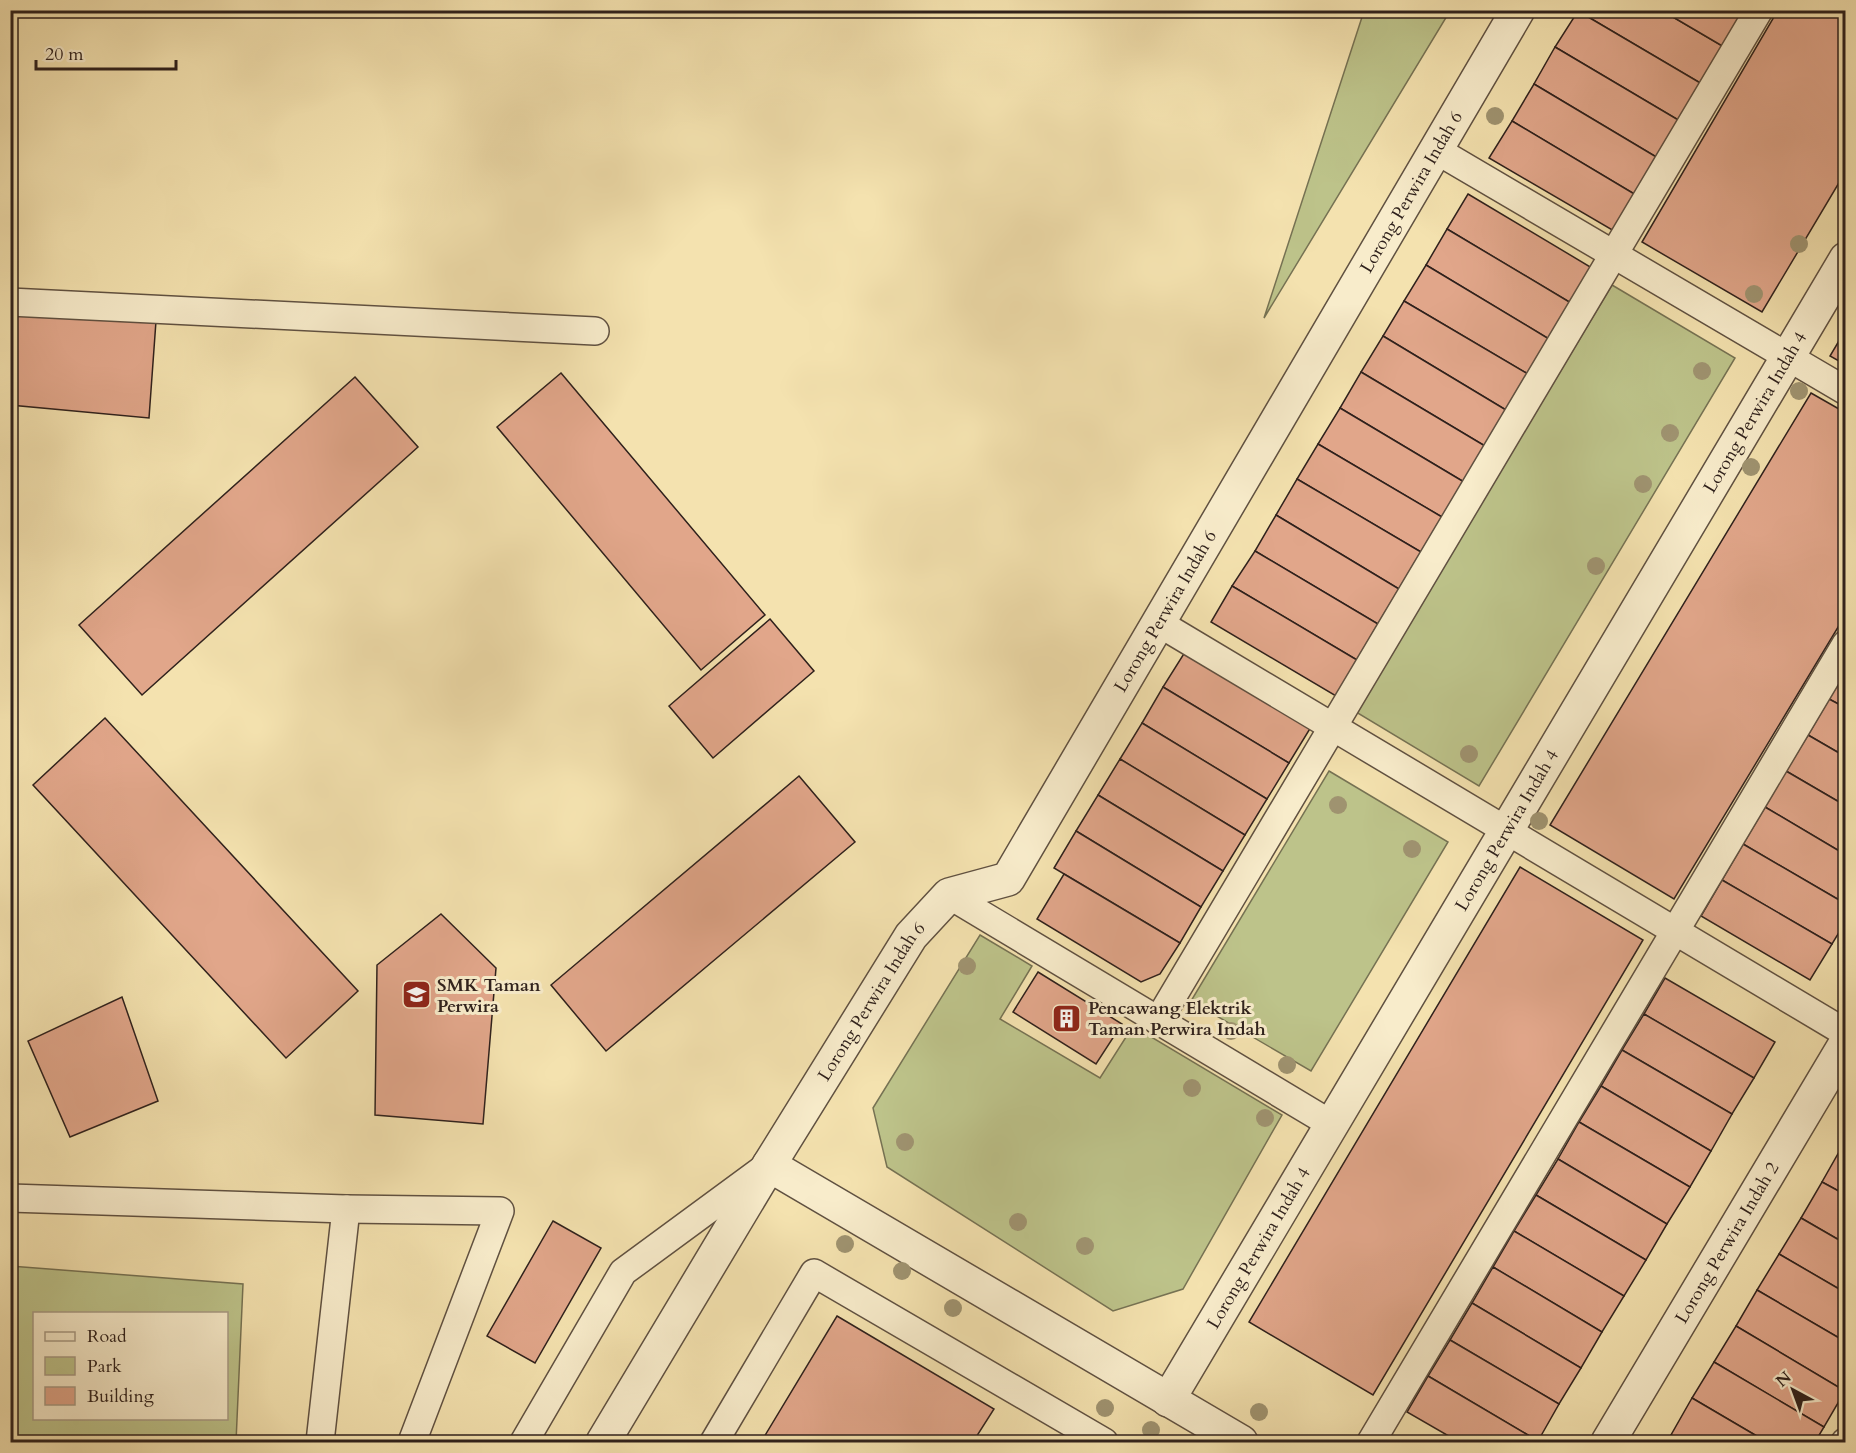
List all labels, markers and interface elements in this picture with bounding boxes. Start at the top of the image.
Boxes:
scale bar [36,33,176,71]
text: 20 m [45,42,84,67]
street label: Lorong Perwira Indah 6 [1354,107,1469,278]
street label: Lorong Perwira Indah 4 [1698,327,1813,498]
street label: Lorong Perwira Indah 6 [1108,526,1223,697]
street label: Lorong Perwira Indah 4 [1449,745,1565,916]
street label: Lorong Perwira Indah 6 [812,916,931,1086]
place label: SMK Taman Perwira [437,973,541,1019]
school or university icon: SMK Taman Perwira [400,979,432,1011]
place label: Pencawang Elektrik Taman Perwira Indah [1088,996,1266,1042]
building icon: Pencawang Elektrik Taman Perwira Indah [1051,1002,1083,1034]
street label: Lorong Perwira Indah 2 [1669,1158,1785,1328]
street label: Lorong Perwira Indah 4 [1201,1163,1317,1334]
legend [33,1312,228,1420]
text: Road [87,1324,127,1349]
text: Park [87,1354,122,1379]
north arrow [1763,1360,1823,1420]
text: N [1771,1367,1796,1392]
text: Building [87,1384,155,1409]

